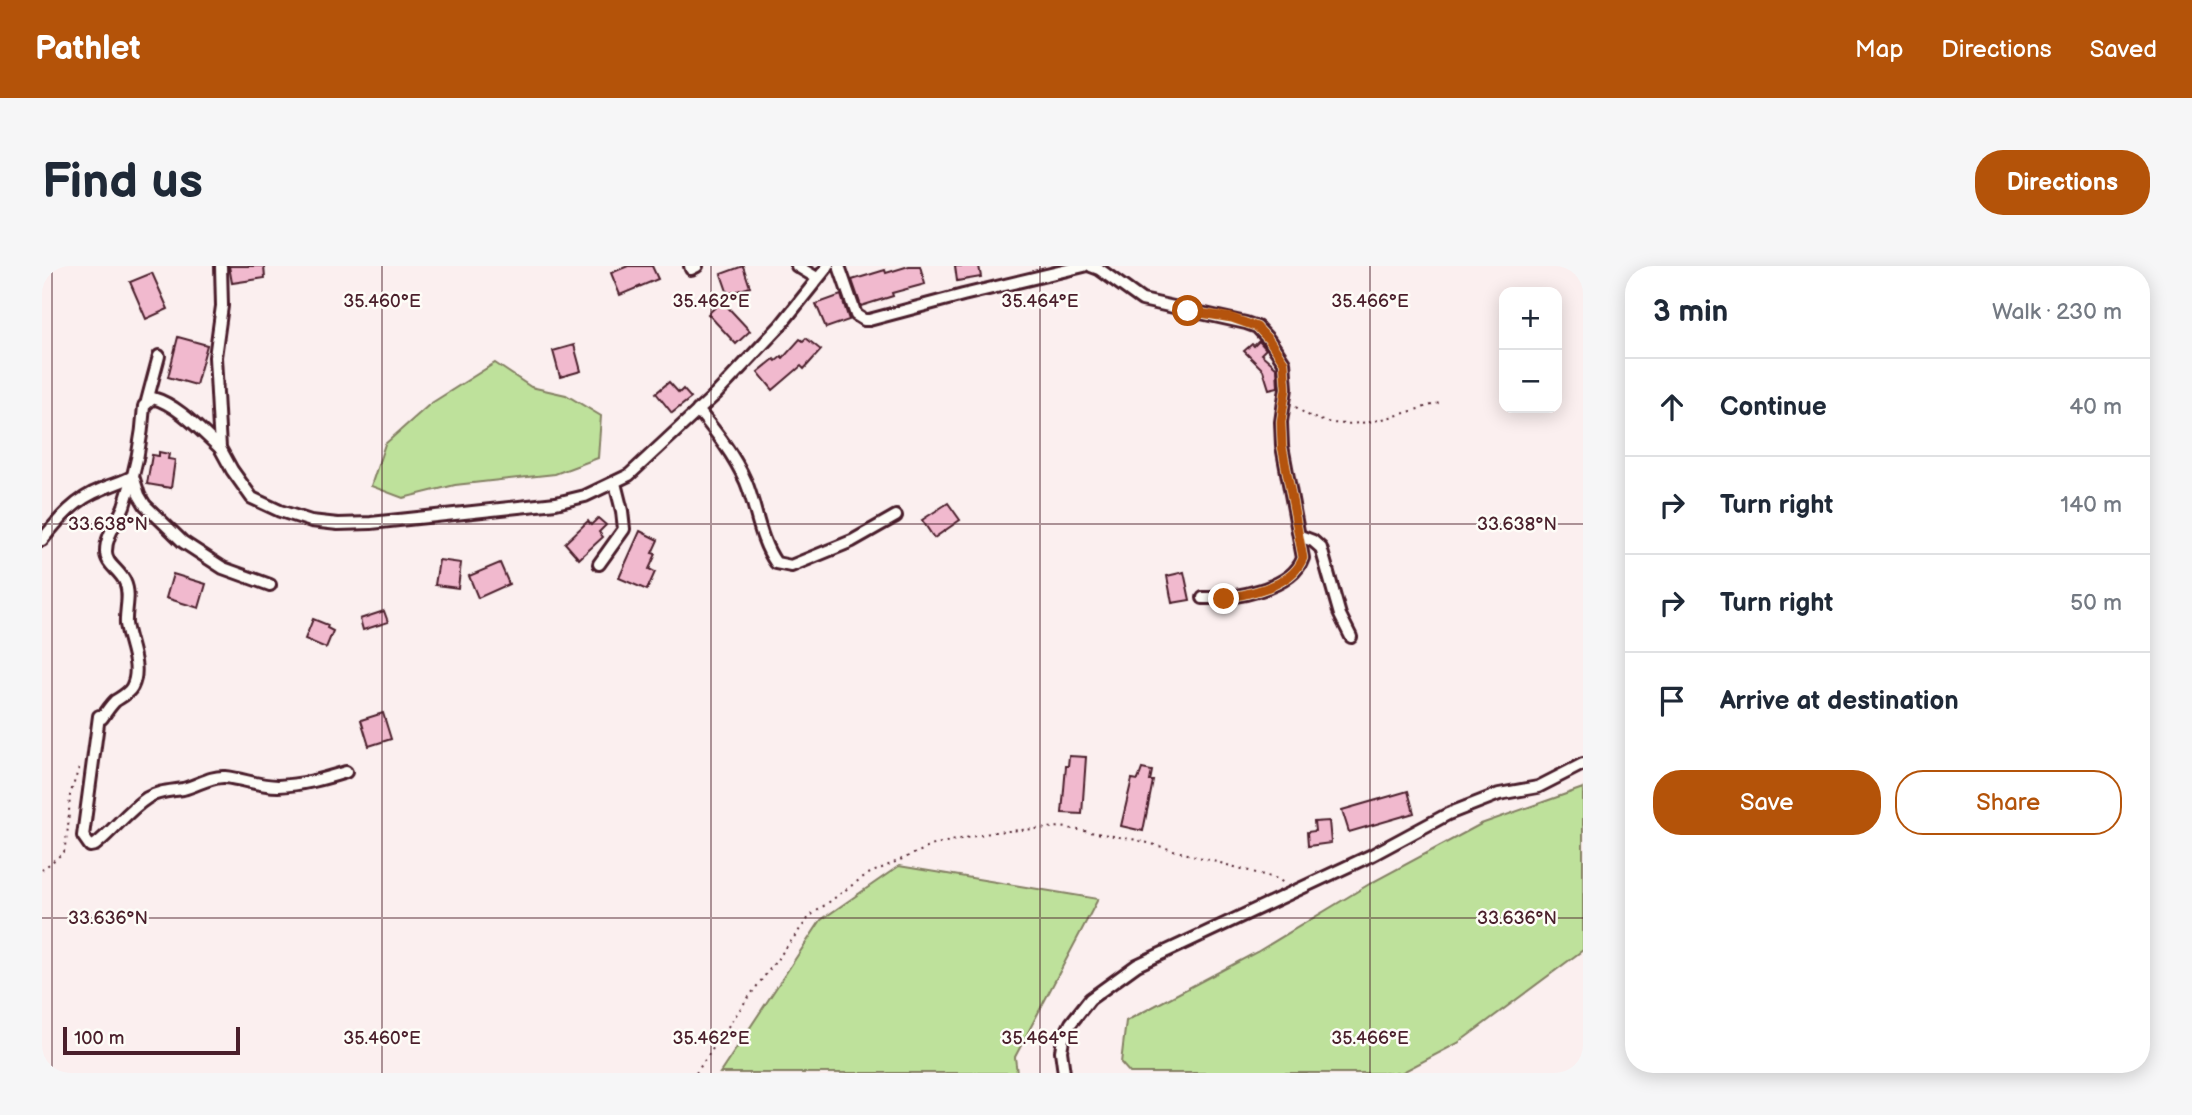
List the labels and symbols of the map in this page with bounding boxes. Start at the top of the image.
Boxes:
text: 35.460°E [343,291,421,312]
text: 35.462°E [672,291,750,312]
text: 35.464°E [1001,291,1079,312]
text: 35.466°E [1331,291,1409,312]
route start [1172,295,1203,326]
text: 33.638°N [68,514,148,535]
text: 33.638°N [1477,514,1557,535]
route end [1208,583,1239,614]
text: 33.636°N [68,908,148,929]
text: 33.636°N [1477,908,1557,929]
scale bar [63,1024,240,1056]
text: 35.460°E [343,1028,421,1049]
text: 35.462°E [672,1028,750,1049]
text: 35.464°E [1001,1028,1079,1049]
text: 35.466°E [1331,1028,1409,1049]

